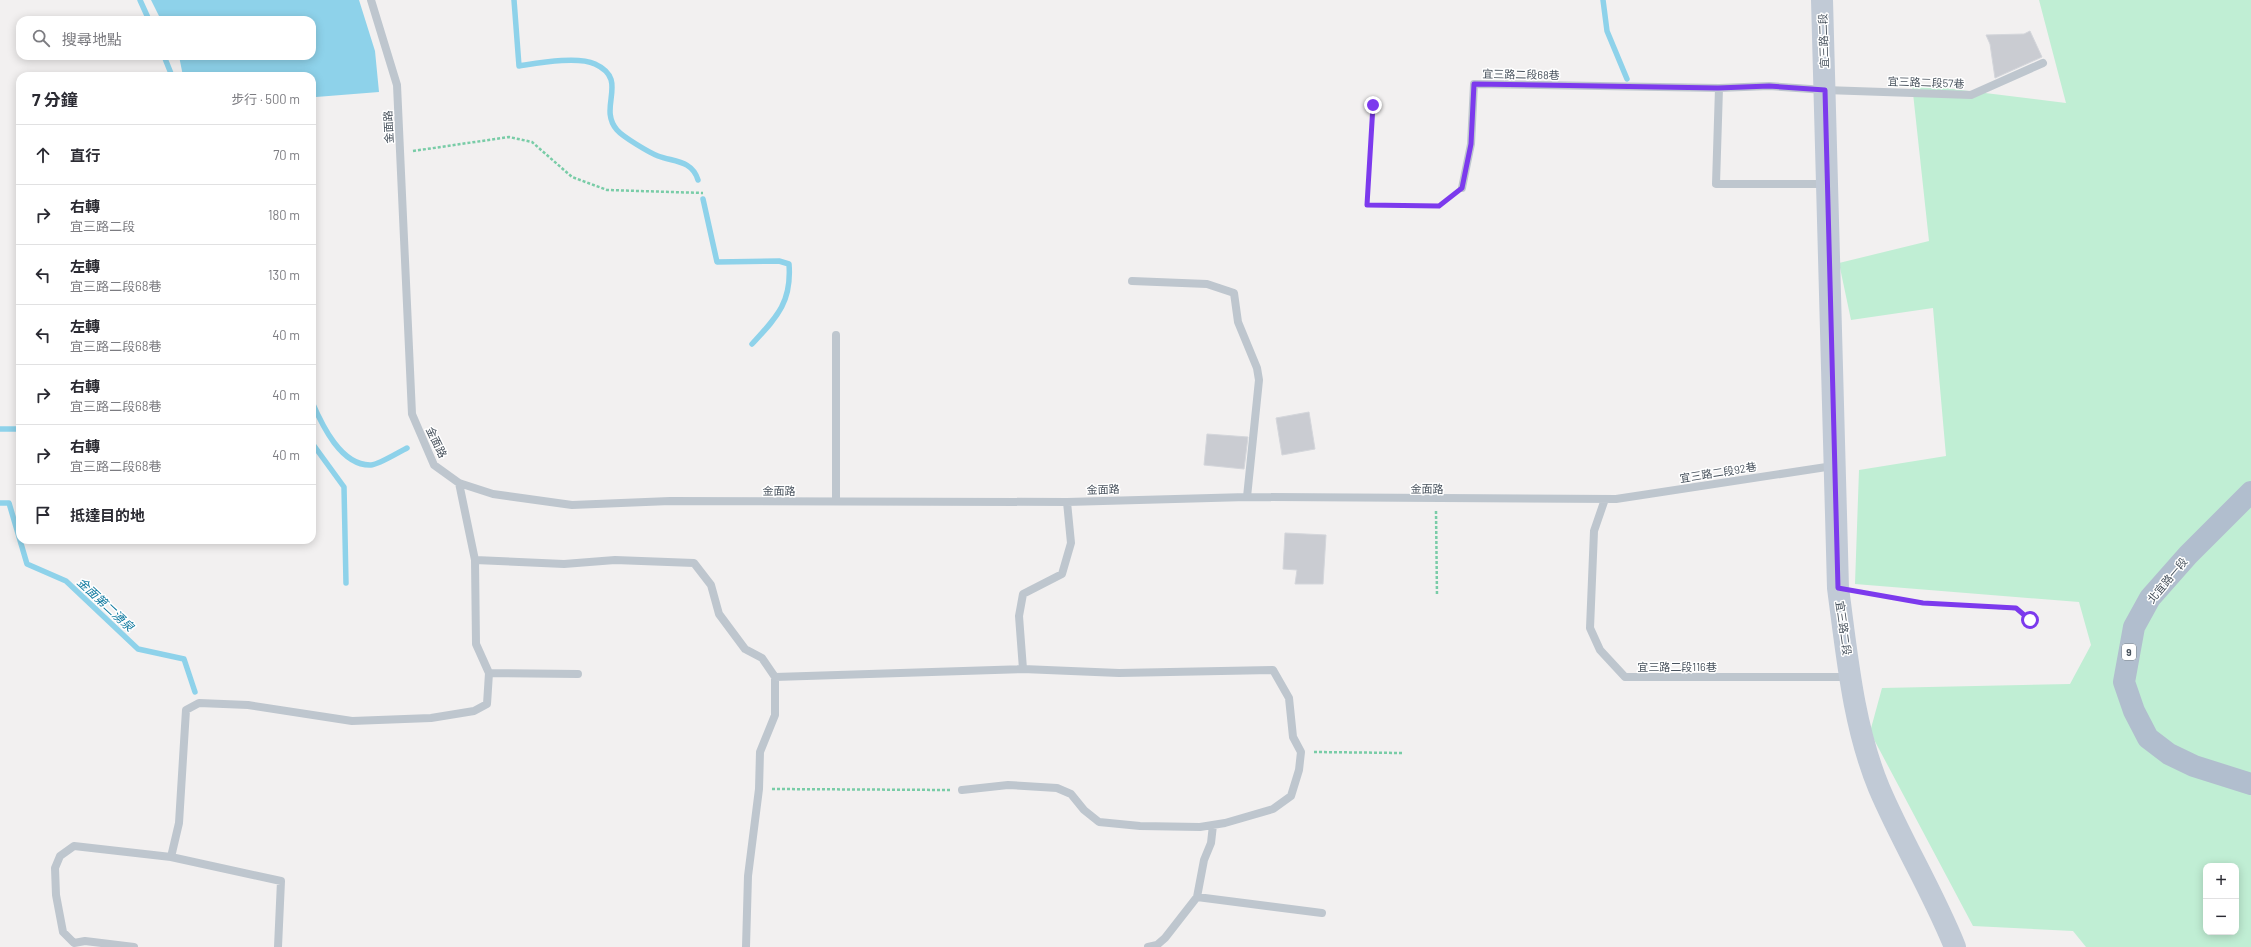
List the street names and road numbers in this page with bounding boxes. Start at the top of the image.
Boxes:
street label: 宜三路二段 [1816,13,1830,69]
street label: 宜三路二段68巷 [1482,67,1560,81]
street label: 宜三路二段57巷 [1887,74,1965,90]
street label: 金面路 [381,110,395,144]
street label: 金面路 [424,424,450,460]
street label: 宜三路二段92巷 [1679,460,1757,484]
street label: 金面路 [1086,482,1120,496]
street label: 金面路 [1411,482,1444,495]
street label: 金面路 [763,484,796,497]
street label: 北宜路一段 [2144,555,2190,605]
street label: 宜三路二段 [1834,600,1854,656]
road number: 9 [2122,644,2136,660]
street label: 宜三路二段116巷 [1637,660,1717,673]

